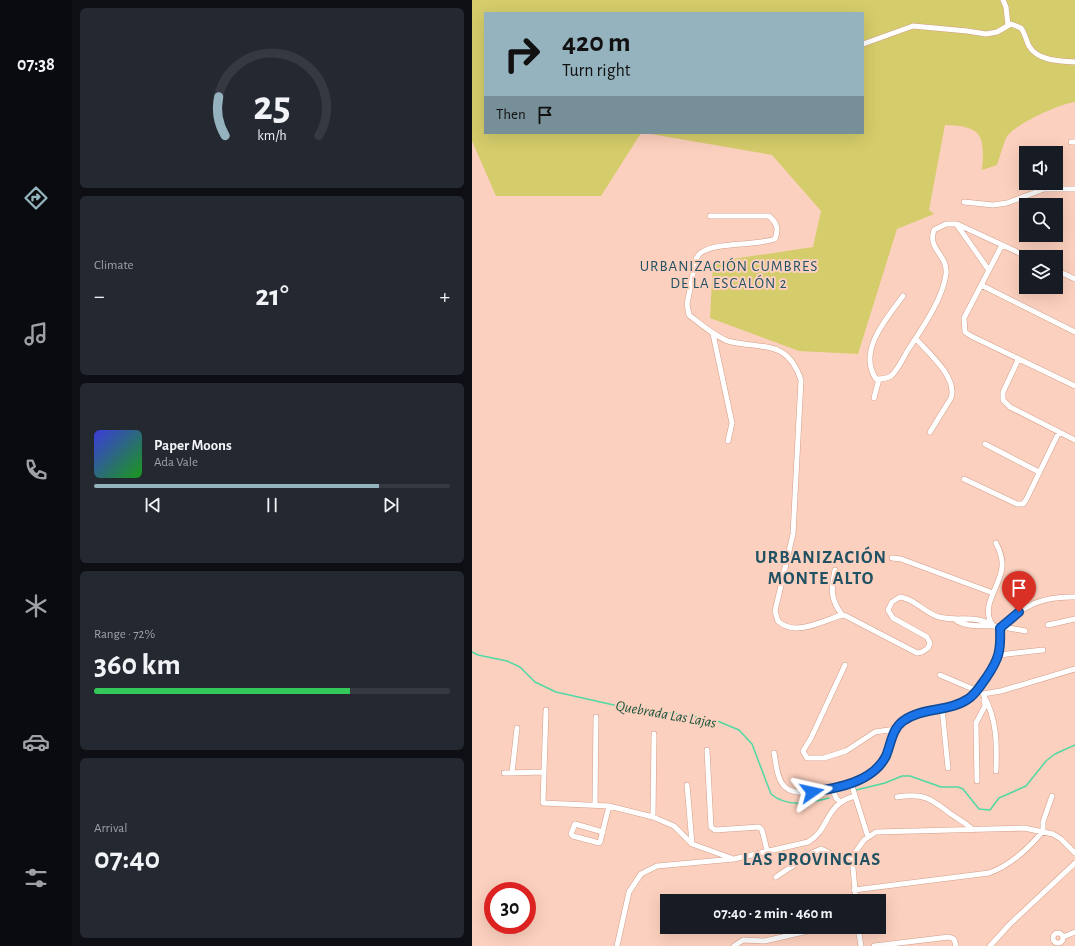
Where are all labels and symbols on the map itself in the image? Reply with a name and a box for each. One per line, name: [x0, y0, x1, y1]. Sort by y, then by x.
district label: URBANIZACIÓN CUMBRES DE LA ESCALÓN 2: [640, 257, 818, 291]
district label: URBANIZACIÓN MONTE ALTO: [755, 546, 887, 588]
pin: [1002, 571, 1036, 612]
water label: Quebrada Las Lajas: [614, 698, 718, 731]
position arrow: [791, 771, 833, 813]
district label: LAS PROVINCIAS: [743, 851, 881, 869]
speed limit sign: 30: [484, 882, 536, 934]

